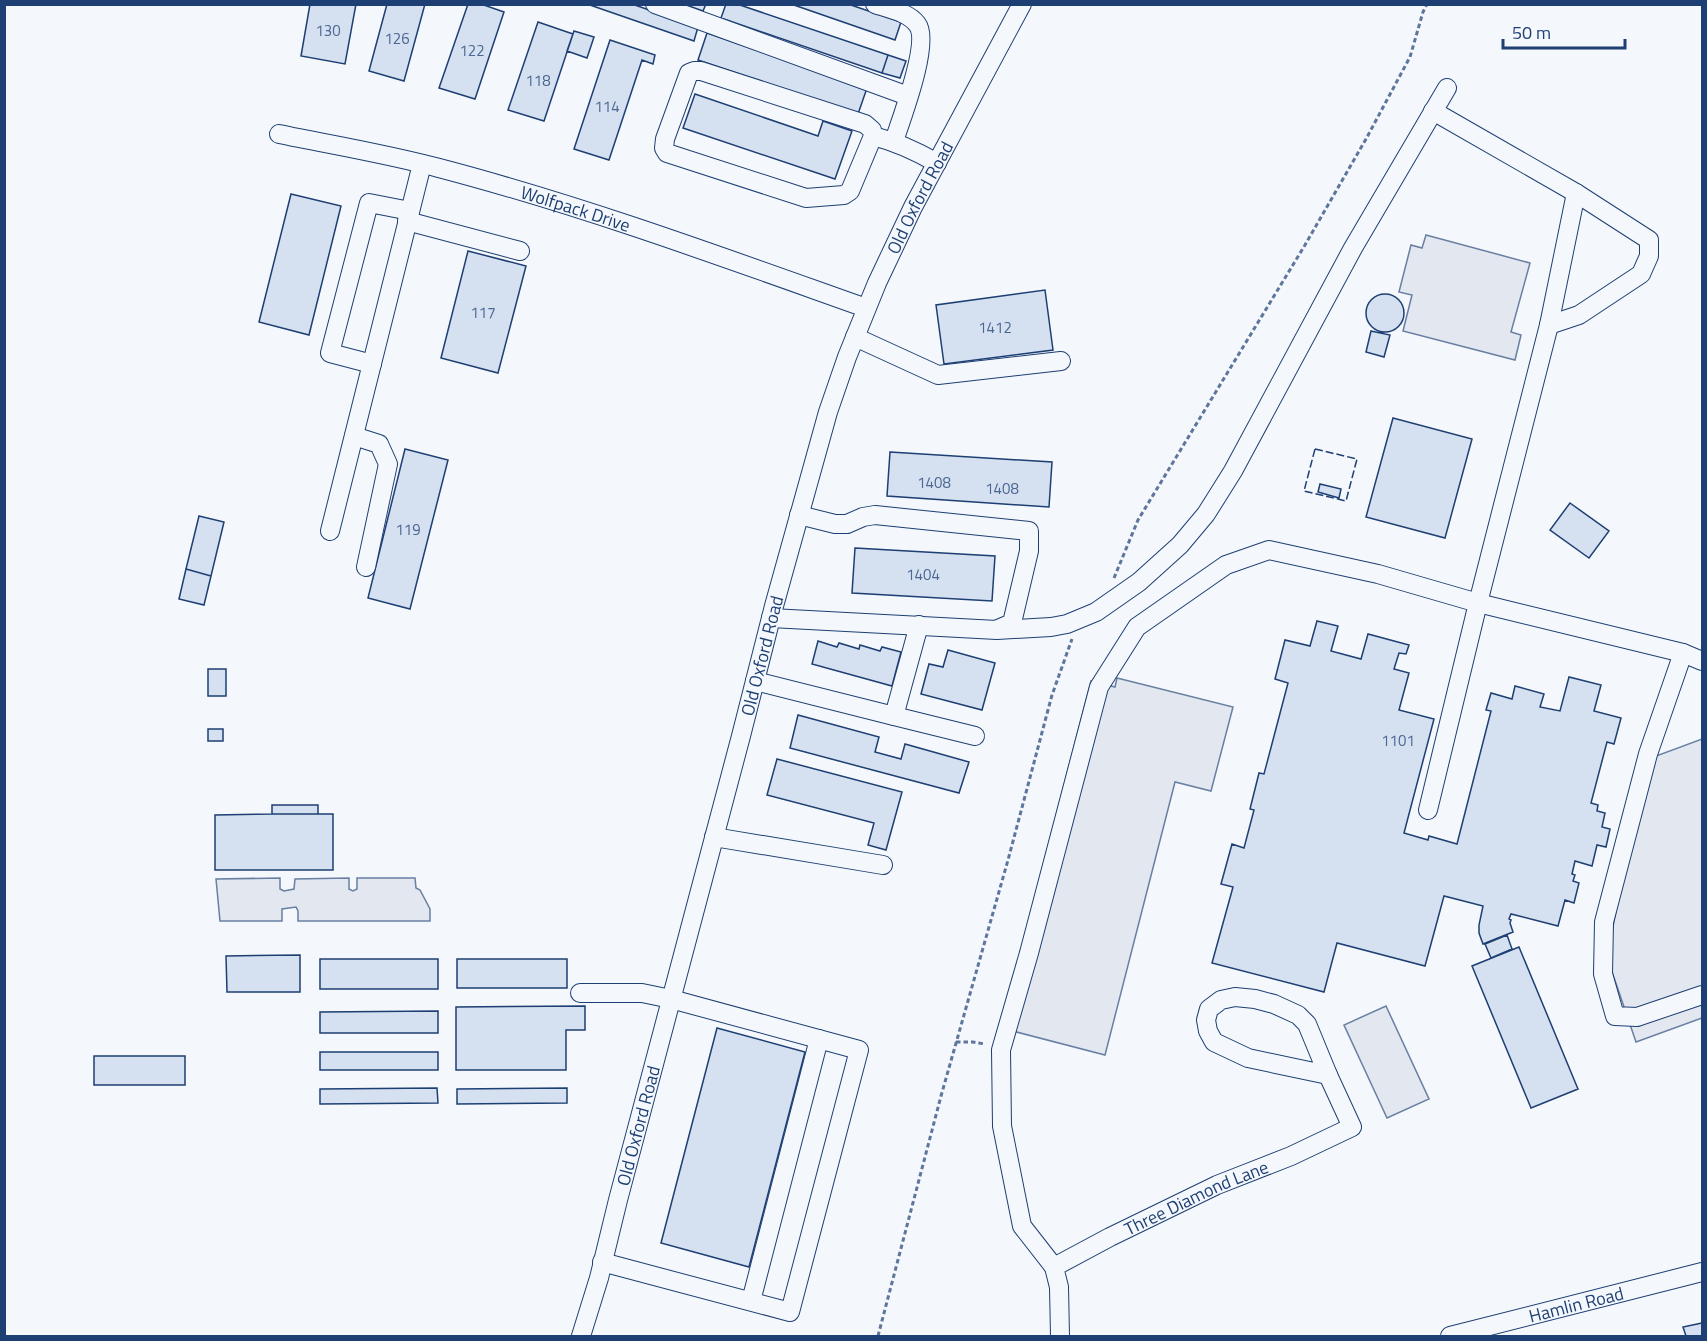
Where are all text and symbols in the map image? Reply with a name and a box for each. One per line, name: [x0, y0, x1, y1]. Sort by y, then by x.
scale bar: [1503, 12, 1624, 50]
house number: 130: [315, 19, 341, 42]
text: 50 m: [1512, 19, 1551, 46]
house number: 126: [384, 27, 410, 50]
house number: 122: [459, 39, 485, 62]
house number: 118: [525, 69, 551, 92]
house number: 114: [594, 95, 620, 118]
street label: Old Oxford Road: [879, 136, 959, 258]
street label: Wolfpack Drive: [518, 178, 634, 238]
house number: 117: [470, 301, 496, 324]
house number: 1412: [978, 316, 1012, 339]
house number: 1408: [917, 471, 951, 494]
house number: 1408: [985, 477, 1019, 500]
house number: 119: [395, 518, 421, 541]
house number: 1404: [906, 563, 940, 586]
street label: Old Oxford Road: [733, 592, 790, 719]
house number: 1101: [1381, 729, 1415, 752]
street label: Old Oxford Road: [609, 1062, 667, 1189]
street label: Three Diamond Lane: [1119, 1153, 1272, 1242]
street label: Hamlin Road: [1526, 1279, 1626, 1329]

